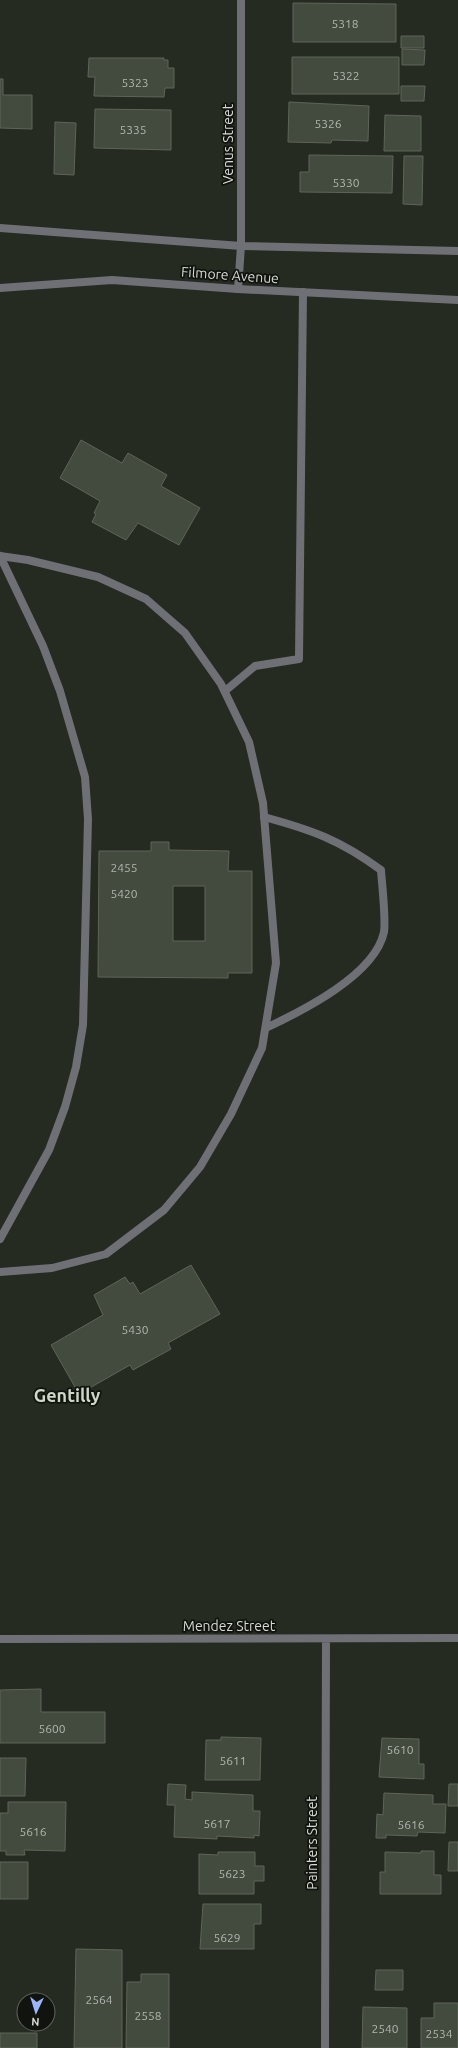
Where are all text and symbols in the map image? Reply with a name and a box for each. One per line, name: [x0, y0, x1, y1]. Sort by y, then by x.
house number: 5318: [331, 17, 359, 30]
house number: 5322: [332, 69, 360, 82]
house number: 5323: [121, 76, 149, 89]
street label: Venus Street: [220, 103, 236, 184]
house number: 5326: [314, 117, 342, 130]
house number: 5335: [119, 123, 147, 136]
house number: 5330: [332, 176, 360, 189]
street label: Filmore Avenue: [181, 264, 279, 286]
house number: 2455: [110, 861, 138, 874]
house number: 5420: [110, 887, 138, 900]
house number: 5430: [121, 1323, 149, 1336]
district label: Gentilly: [34, 1385, 101, 1405]
street label: Mendez Street: [183, 1618, 276, 1634]
house number: 5600: [38, 1722, 66, 1735]
house number: 5610: [386, 1743, 414, 1756]
house number: 5611: [219, 1754, 247, 1767]
street label: Painters Street: [304, 1796, 320, 1890]
house number: 5617: [203, 1817, 231, 1830]
house number: 5616: [397, 1818, 425, 1831]
house number: 5616: [19, 1825, 47, 1838]
house number: 5623: [218, 1867, 246, 1880]
house number: 5629: [213, 1931, 241, 1944]
north arrow: [16, 1992, 56, 2032]
house number: 2564: [85, 1993, 113, 2006]
house number: 2558: [134, 2009, 162, 2022]
text: N: [31, 2016, 40, 2028]
house number: 2540: [371, 2022, 399, 2035]
house number: 2534: [425, 2027, 453, 2040]

